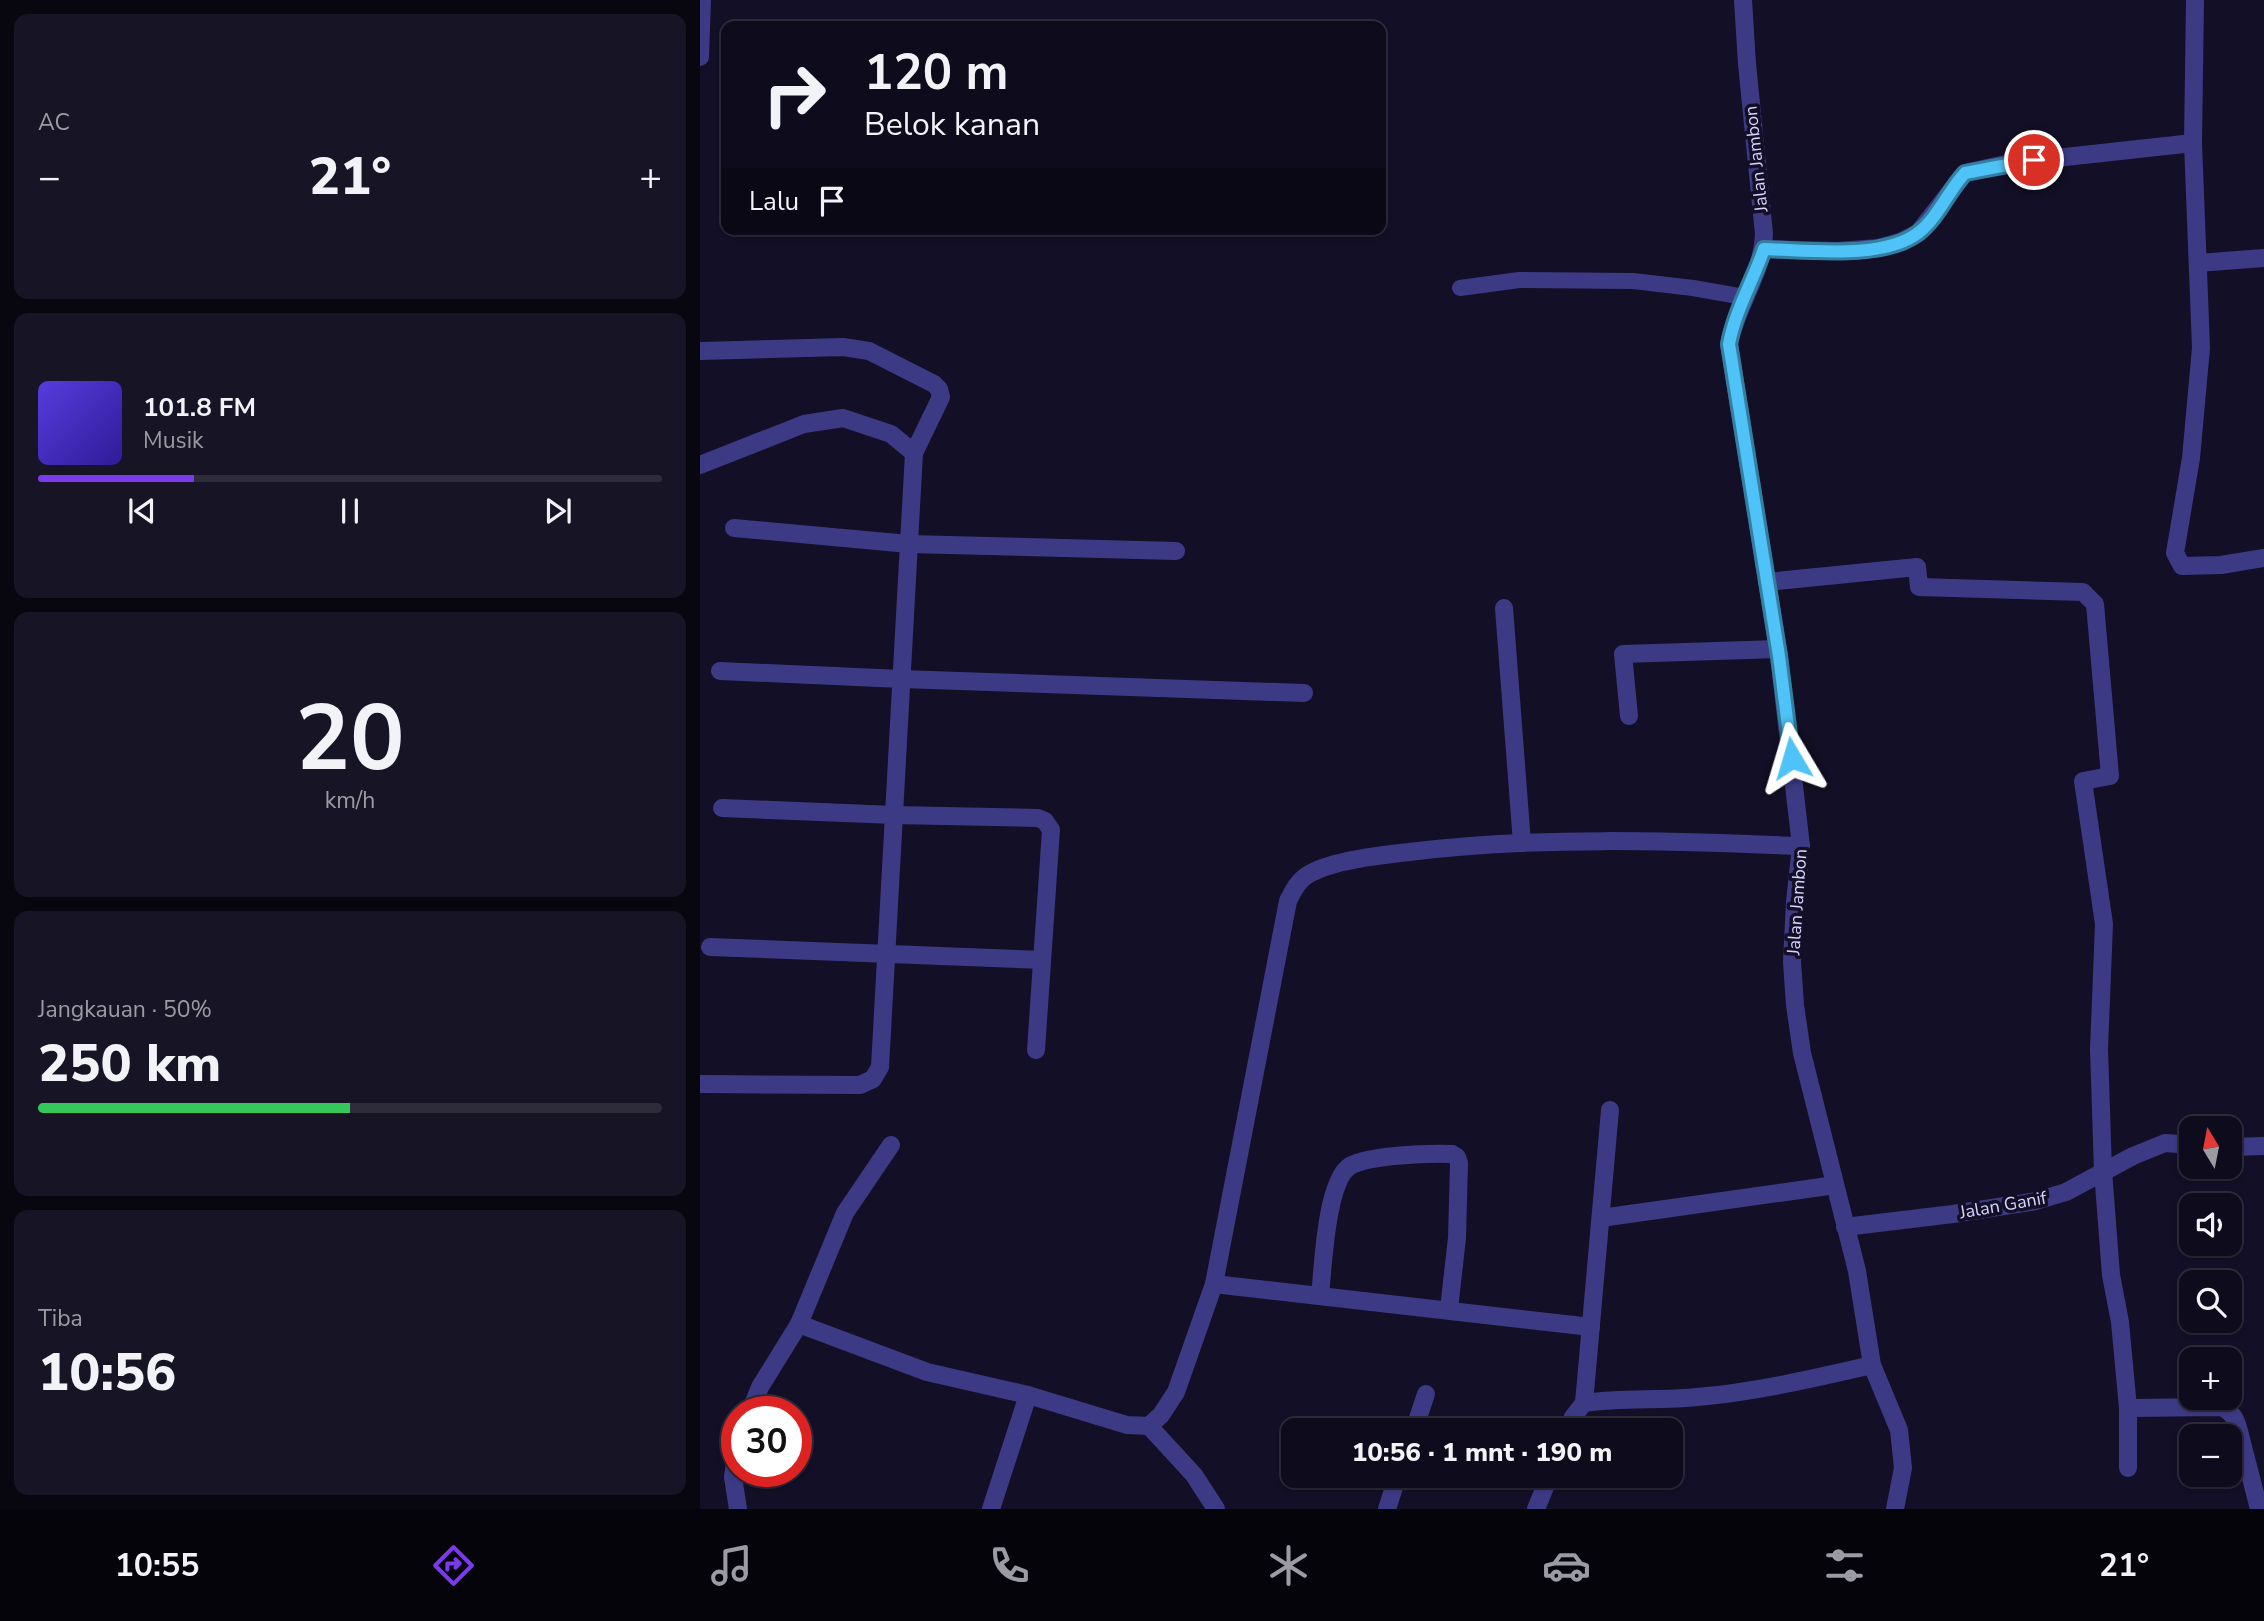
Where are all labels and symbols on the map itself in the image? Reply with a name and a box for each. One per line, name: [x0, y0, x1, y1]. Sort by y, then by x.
street label: Jalan Jambon: [1738, 105, 1774, 214]
pin: [2004, 130, 2064, 190]
position arrow: [1755, 721, 1829, 795]
street label: Jalan Jambon: [1781, 848, 1813, 957]
north arrow: [2179, 1116, 2242, 1180]
street label: Jalan Ganif: [1957, 1185, 2049, 1225]
speed limit sign: 30: [721, 1396, 812, 1487]

